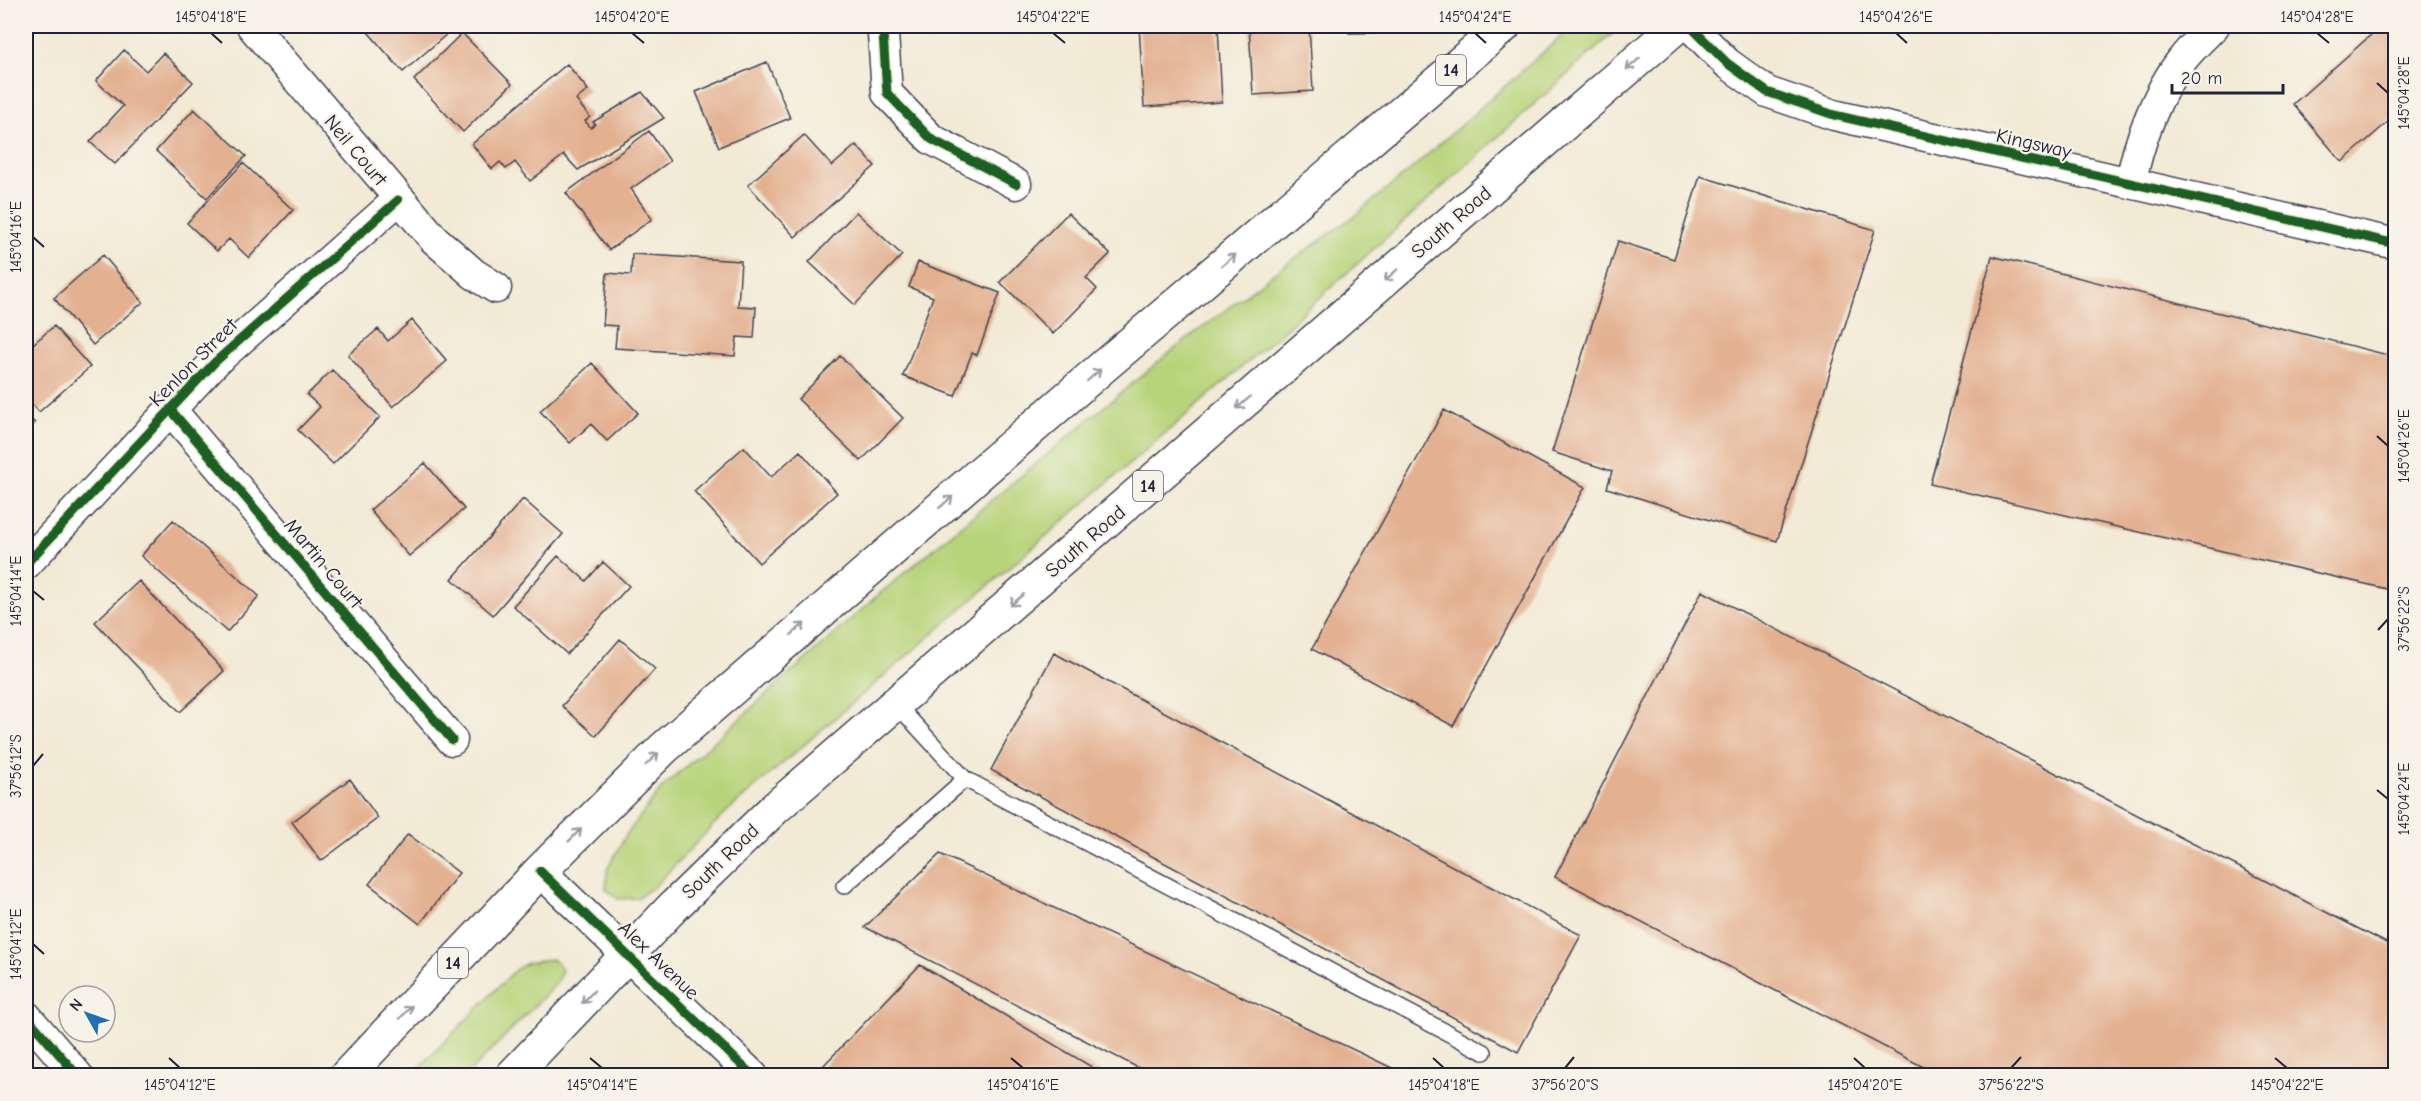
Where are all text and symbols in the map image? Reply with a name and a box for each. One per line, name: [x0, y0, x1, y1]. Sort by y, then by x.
text: 145°04'18"E: [175, 8, 247, 26]
text: 145°04'20"E: [595, 8, 669, 26]
text: 145°04'22"E: [1016, 8, 1090, 26]
text: 145°04'24"E: [1439, 8, 1511, 26]
text: 145°04'26"E: [1859, 8, 1933, 26]
text: 145°04'28"E: [2280, 8, 2354, 26]
road number: 14: [1436, 55, 1466, 85]
text: 145°04'28"E: [2395, 56, 2413, 130]
one-way arrow: [1626, 57, 1641, 71]
scale bar: [2172, 57, 2283, 95]
text: 20 m: [2181, 68, 2222, 89]
street label: Neil Court: [319, 110, 393, 191]
street label: Kingsway: [1994, 124, 2074, 163]
street label: South Road: [1407, 182, 1496, 263]
text: 145°04'16"E: [7, 201, 25, 273]
one-way arrow: [1221, 253, 1236, 267]
one-way arrow: [1383, 268, 1398, 282]
street label: Kenlon Street: [145, 313, 243, 411]
one-way arrow: [1086, 368, 1101, 382]
one-way arrow: [1236, 396, 1251, 410]
text: 145°04'26"E: [2395, 409, 2413, 483]
road number: 14: [1133, 471, 1163, 501]
one-way arrow: [938, 495, 953, 509]
street label: South Road: [1041, 501, 1130, 582]
street label: Martin Court: [280, 514, 369, 614]
text: 145°04'14"E: [7, 556, 25, 626]
text: 37°56'22"S: [2395, 586, 2413, 652]
one-way arrow: [1010, 593, 1025, 607]
one-way arrow: [790, 622, 805, 636]
text: 37°56'12"S: [7, 734, 25, 798]
one-way arrow: [645, 751, 660, 766]
text: 145°04'24"E: [2395, 763, 2413, 835]
street label: South Road: [677, 819, 764, 904]
one-way arrow: [568, 828, 583, 843]
text: 145°04'12"E: [7, 908, 25, 980]
street label: Alex Avenue: [614, 916, 704, 1004]
road number: 14: [438, 948, 468, 978]
north arrow: [57, 984, 117, 1044]
one-way arrow: [580, 990, 595, 1005]
text: N: [66, 995, 87, 1015]
one-way arrow: [399, 1005, 413, 1020]
text: 145°04'12"E: [144, 1076, 216, 1094]
text: 145°04'14"E: [567, 1076, 637, 1094]
text: 145°04'16"E: [987, 1076, 1059, 1094]
text: 145°04'18"E: [1408, 1076, 1480, 1094]
text: 37°56'20"S: [1532, 1076, 1598, 1094]
text: 145°04'20"E: [1828, 1076, 1902, 1094]
text: 37°56'22"S: [1978, 1076, 2044, 1094]
text: 145°04'22"E: [2250, 1076, 2324, 1094]

